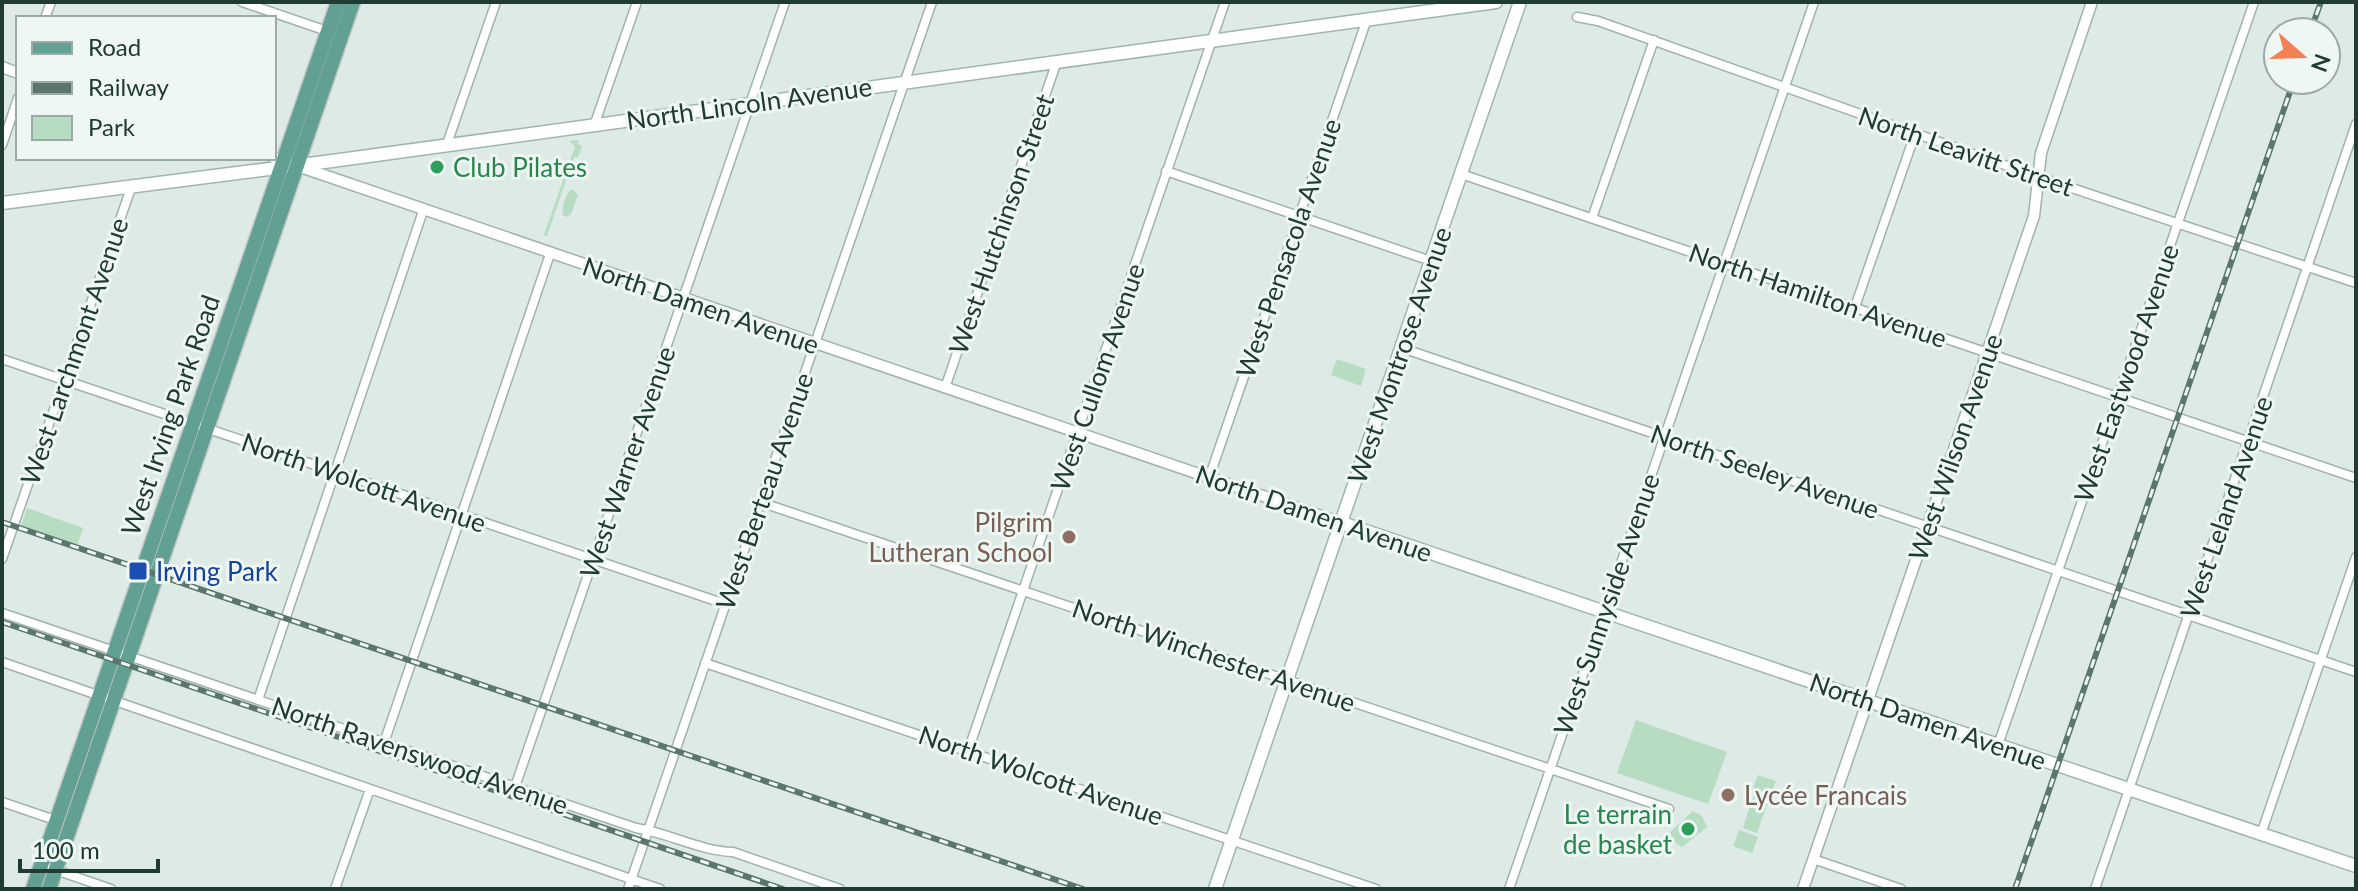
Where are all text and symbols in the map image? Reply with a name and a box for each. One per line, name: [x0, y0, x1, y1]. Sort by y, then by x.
legend: [16, 16, 276, 160]
north arrow: [2262, 16, 2342, 96]
text: Road: [88, 32, 141, 61]
text: N: [2306, 50, 2337, 76]
street label: North Lincoln Avenue: [624, 70, 874, 136]
text: Railway: [88, 72, 170, 101]
street label: West Hutchinson Street: [941, 89, 1061, 358]
street label: North Leavitt Street: [1854, 99, 2078, 203]
text: Park: [88, 112, 136, 141]
street label: West Pensacola Avenue: [1229, 114, 1347, 382]
place label: Club Pilates: [453, 151, 587, 183]
marker: Club Pilates: [428, 158, 446, 176]
street label: West Larchmont Avenue: [13, 213, 135, 489]
street label: West Montrose Avenue: [1340, 223, 1458, 487]
street label: North Hamilton Avenue: [1685, 236, 1951, 354]
street label: West Eastwood Avenue: [2067, 240, 2185, 506]
street label: North Damen Avenue: [579, 250, 823, 360]
street label: West Cullom Avenue: [1043, 259, 1151, 495]
street label: West Irving Park Road: [114, 290, 226, 540]
street label: West Wilson Avenue: [1901, 329, 2009, 565]
street label: West Warner Avenue: [572, 342, 682, 582]
street label: West Berteau Avenue: [708, 368, 820, 614]
street label: West Leland Avenue: [2173, 392, 2279, 622]
street label: North Seeley Avenue: [1646, 417, 1884, 525]
street label: North Wolcott Avenue: [238, 425, 490, 539]
street label: North Damen Avenue: [1192, 458, 1436, 568]
street label: West Sunnyside Avenue: [1546, 469, 1666, 739]
place label: Pilgrim Lutheran School: [868, 506, 1053, 568]
marker: Pilgrim Lutheran School: [1060, 528, 1078, 546]
place label: Irving Park: [156, 555, 278, 587]
marker: Irving Park: [127, 560, 149, 582]
street label: North Winchester Avenue: [1068, 592, 1360, 718]
street label: North Damen Avenue: [1806, 666, 2050, 776]
street label: North Ravenswood Avenue: [267, 689, 573, 821]
street label: North Wolcott Avenue: [915, 718, 1167, 832]
place label: Lycée Francais: [1744, 779, 1907, 811]
marker: Lycée Francais: [1719, 786, 1737, 804]
place label: Le terrain de basket: [1563, 798, 1673, 860]
marker: Le terrain de basket: [1679, 820, 1697, 838]
scale bar: [20, 823, 158, 873]
text: 100 m: [32, 835, 100, 864]

